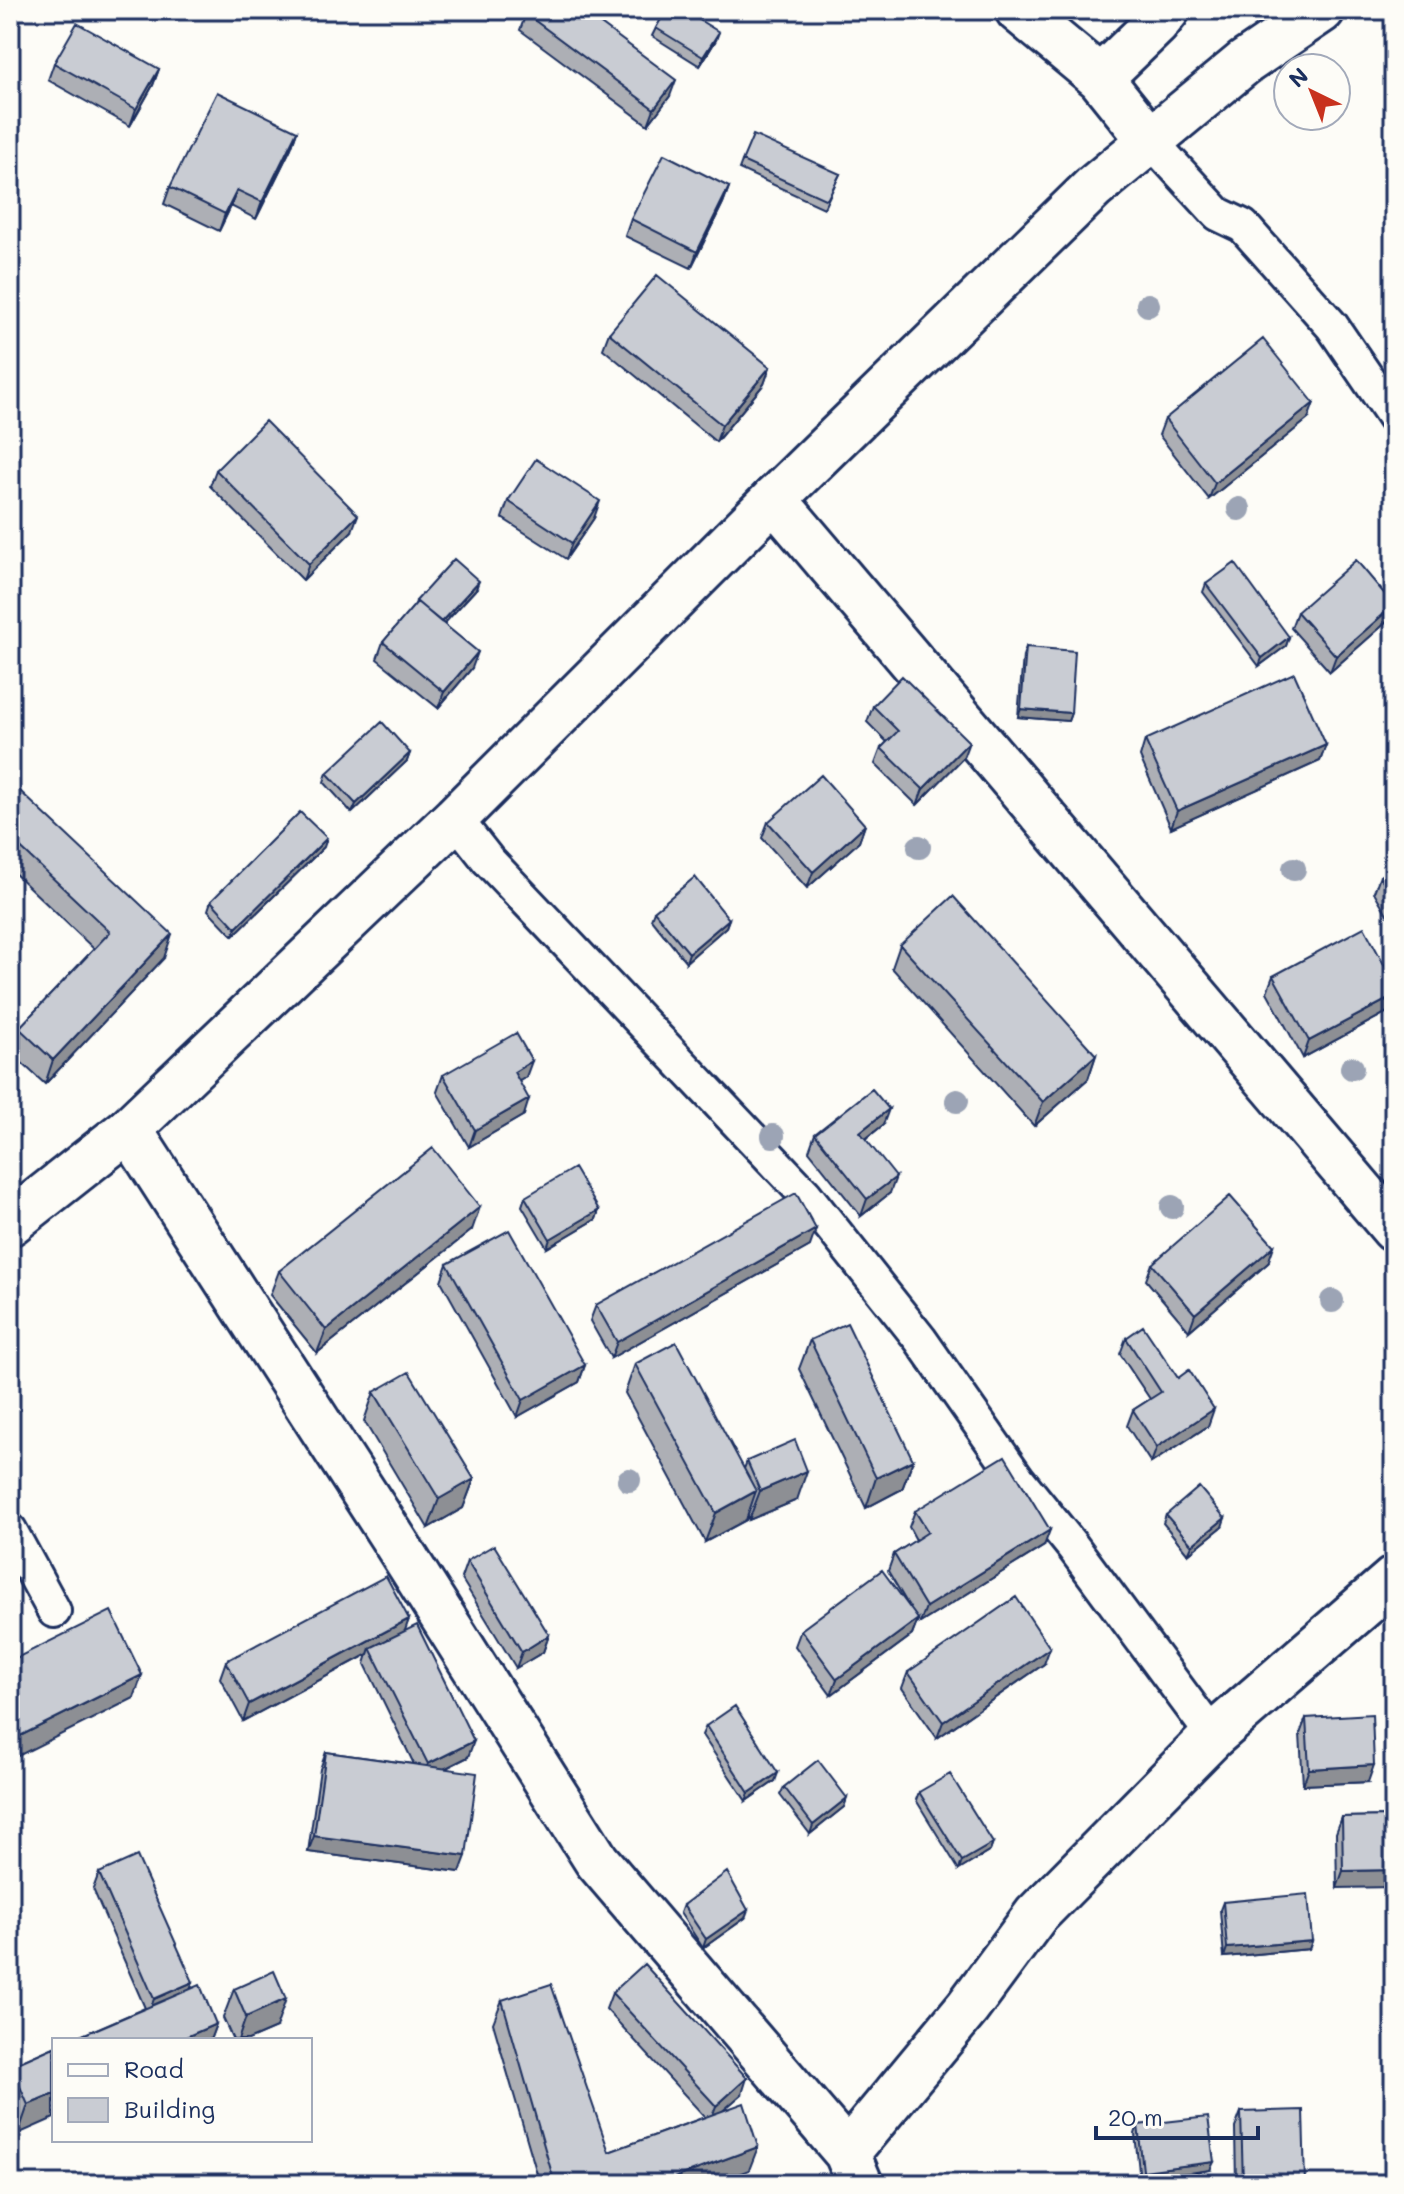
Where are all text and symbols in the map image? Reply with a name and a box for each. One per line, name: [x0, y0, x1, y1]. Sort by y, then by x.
north arrow: [1272, 52, 1352, 132]
text: N: [1282, 61, 1314, 93]
legend: [52, 2038, 312, 2142]
text: Road: [124, 2053, 184, 2084]
scale bar: [1096, 2090, 1258, 2140]
text: Building: [124, 2093, 215, 2124]
text: 20 m: [1108, 2101, 1163, 2132]

